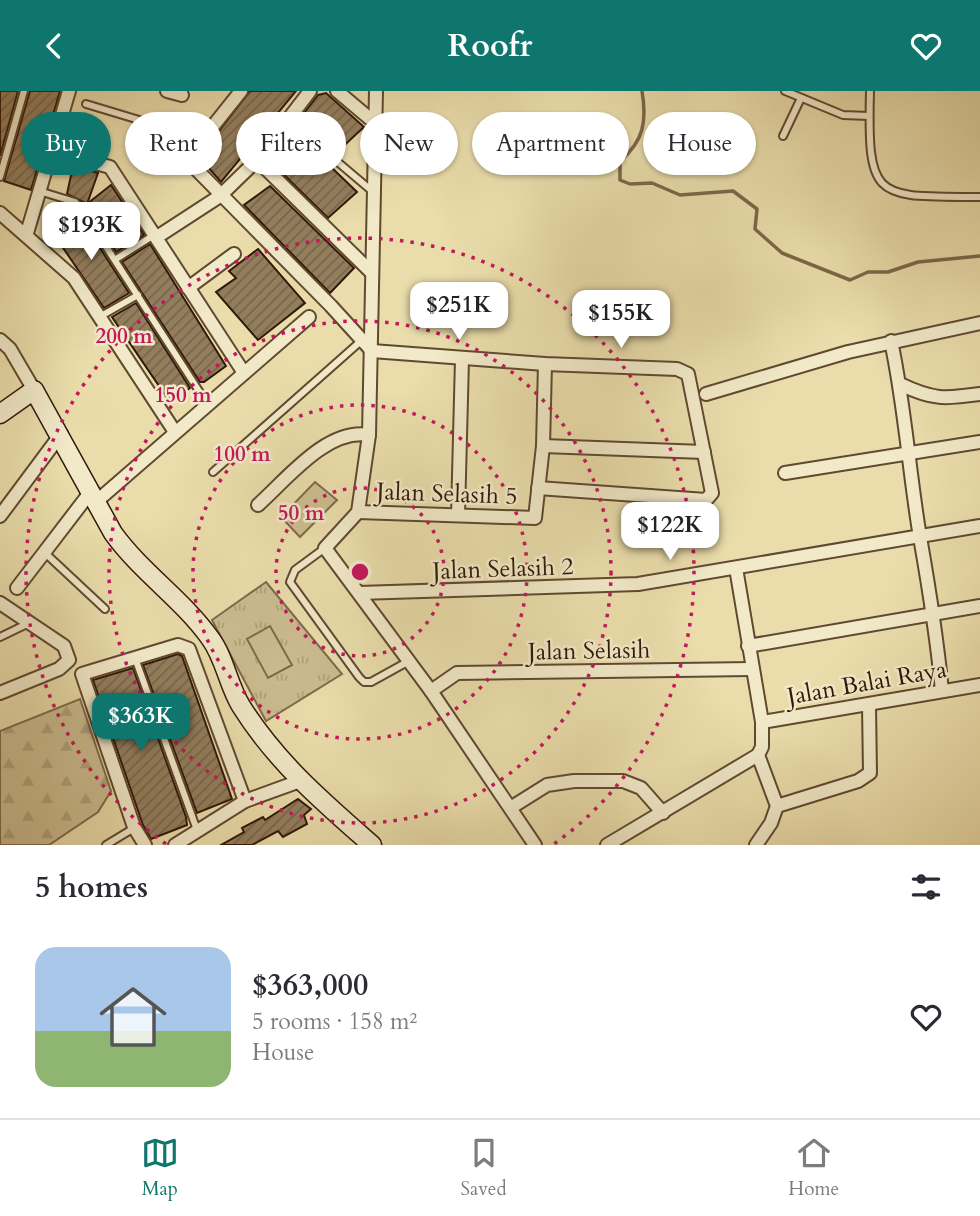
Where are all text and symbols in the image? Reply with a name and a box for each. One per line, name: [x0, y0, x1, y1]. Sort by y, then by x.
text: Roofr: [448, 24, 532, 68]
icon: back: [35, 27, 73, 65]
icon: heart: [907, 27, 945, 65]
chip: Buy: [21, 112, 111, 175]
chip: Rent: [125, 112, 222, 175]
chip: Filters: [236, 112, 346, 175]
chip: New: [360, 112, 458, 175]
chip: Apartment: [472, 112, 629, 175]
chip: House: [643, 112, 756, 175]
pin: $193K: [42, 202, 140, 262]
text: $193K: [58, 209, 124, 240]
pin: $251K: [410, 282, 508, 342]
text: $251K: [426, 289, 492, 320]
pin: $155K: [572, 291, 670, 350]
text: $155K: [588, 297, 654, 328]
text: 200 m: [95, 322, 153, 351]
text: 150 m: [154, 381, 212, 410]
text: 100 m: [213, 440, 271, 469]
street label: Jalan Selasih 5: [373, 475, 518, 513]
text: 50 m: [278, 499, 325, 528]
pin: $122K: [621, 503, 719, 562]
text: $122K: [637, 509, 703, 540]
street label: Jalan Selasih 2: [429, 550, 574, 588]
centre of rings: [348, 560, 372, 584]
street label: Jalan Selasih: [525, 633, 650, 669]
street label: Jalan Balai Raya: [782, 653, 950, 714]
pin: $363K: [92, 693, 190, 753]
text: $363K: [108, 700, 174, 731]
text: 5 homes: [35, 867, 148, 908]
icon: filters: [907, 868, 945, 906]
text: $363,000: [252, 965, 368, 1006]
icon: home: [91, 975, 175, 1059]
icon: heart: [907, 998, 945, 1036]
text: 5 rooms · 158 m²: [252, 1006, 417, 1037]
text: House: [252, 1037, 314, 1068]
tab: Map: [141, 1134, 179, 1202]
tab: Saved: [461, 1134, 507, 1202]
tab: Home: [788, 1134, 839, 1202]

